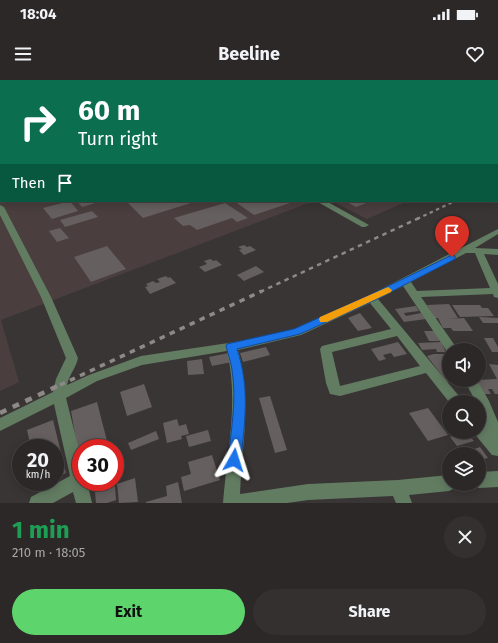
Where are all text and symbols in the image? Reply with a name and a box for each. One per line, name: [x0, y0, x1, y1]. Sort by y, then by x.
text: 18:04: [20, 5, 57, 23]
icon: menu: [12, 43, 34, 65]
text: Beeline: [218, 43, 280, 65]
icon: heart: [464, 43, 486, 65]
text: 60 m: [78, 94, 140, 127]
icon: right: [12, 96, 64, 148]
text: Turn right: [78, 128, 158, 150]
icon: arrive: [54, 172, 76, 194]
text: Then: [12, 174, 46, 192]
pin: [435, 216, 469, 257]
icon: arrive: [441, 222, 463, 244]
map controls: [442, 343, 486, 491]
button: sound: [442, 343, 486, 387]
button: search: [442, 395, 486, 439]
speed limit sign: 30: [72, 439, 124, 491]
position arrow: [213, 439, 255, 481]
button: layers: [442, 447, 486, 491]
text: 20: [27, 448, 49, 472]
text: km/h: [26, 469, 50, 481]
text: 1 min: [12, 516, 70, 544]
button: close: [444, 516, 486, 558]
text: 210 m · 18:05: [12, 545, 85, 560]
button: Exit: [12, 589, 245, 635]
button: Share: [253, 589, 486, 635]

